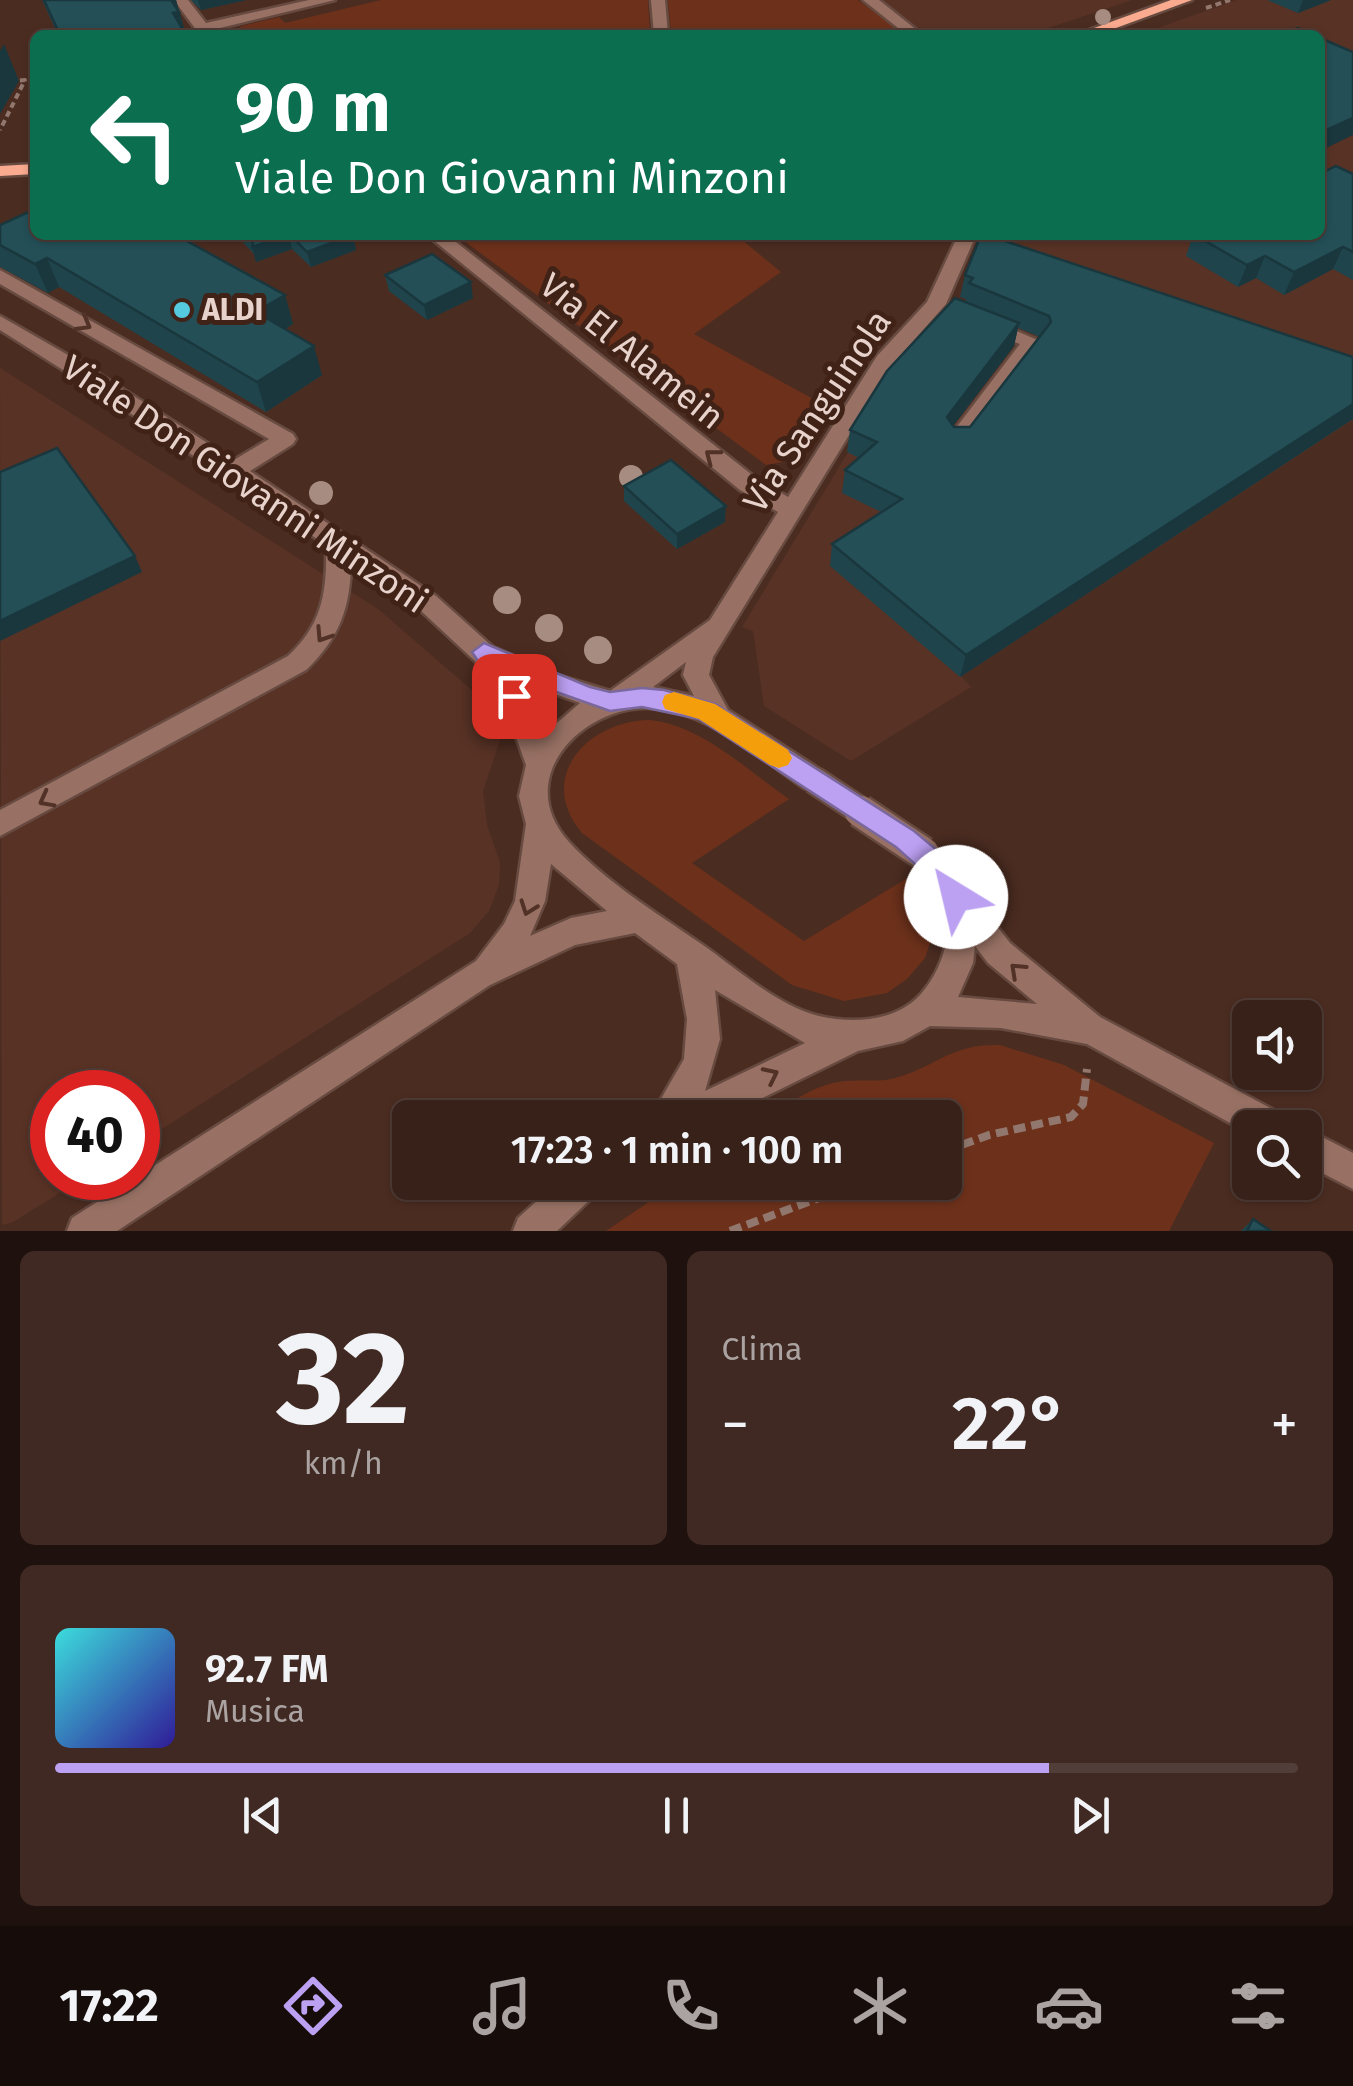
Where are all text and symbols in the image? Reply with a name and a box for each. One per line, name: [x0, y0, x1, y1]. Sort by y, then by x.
text: 90 m: [235, 66, 391, 150]
icon: left: [70, 70, 200, 200]
text: Viale Don Giovanni Minzoni: [235, 151, 789, 205]
street label: Via El Alamein: [532, 264, 732, 438]
place label: ALDI: [201, 292, 263, 328]
marker: ALDI: [171, 299, 193, 321]
street label: Via Sanguinola: [734, 302, 900, 520]
one-way arrow: [74, 312, 92, 332]
street label: Viale Don Giovanni Minzoni: [55, 346, 435, 622]
one-way arrow: [705, 450, 723, 468]
one-way arrow: [317, 623, 335, 642]
pin: [472, 654, 557, 739]
icon: arrive: [487, 669, 542, 724]
one-way arrow: [39, 788, 57, 807]
position arrow: [904, 845, 1008, 949]
one-way arrow: [519, 898, 540, 915]
one-way arrow: [1010, 964, 1029, 982]
map controls: [1232, 1000, 1322, 1200]
button: sound: [1232, 1000, 1322, 1090]
one-way arrow: [761, 1067, 779, 1087]
speed limit sign: 40: [30, 1070, 160, 1200]
button: search: [1232, 1110, 1322, 1200]
text: 17:23 · 1 min · 100 m: [511, 1127, 843, 1173]
text: 32: [276, 1301, 410, 1457]
text: Clima: [722, 1330, 802, 1368]
text: 22°: [952, 1379, 1068, 1469]
text: −: [722, 1392, 749, 1458]
text: +: [1271, 1392, 1298, 1458]
text: km/h: [304, 1444, 383, 1482]
text: 92.7 FM: [205, 1646, 328, 1692]
text: Musica: [205, 1692, 305, 1730]
icon: previous: [235, 1788, 290, 1843]
icon: pause: [649, 1788, 704, 1843]
icon: next: [1063, 1788, 1118, 1843]
icon: directions: [278, 1971, 348, 2041]
icon: music: [467, 1971, 537, 2041]
icon: phone: [656, 1971, 726, 2041]
icon: climate: [845, 1971, 915, 2041]
icon: car: [1034, 1971, 1104, 2041]
icon: filters: [1223, 1971, 1293, 2041]
text: 17:22: [60, 1979, 159, 2033]

